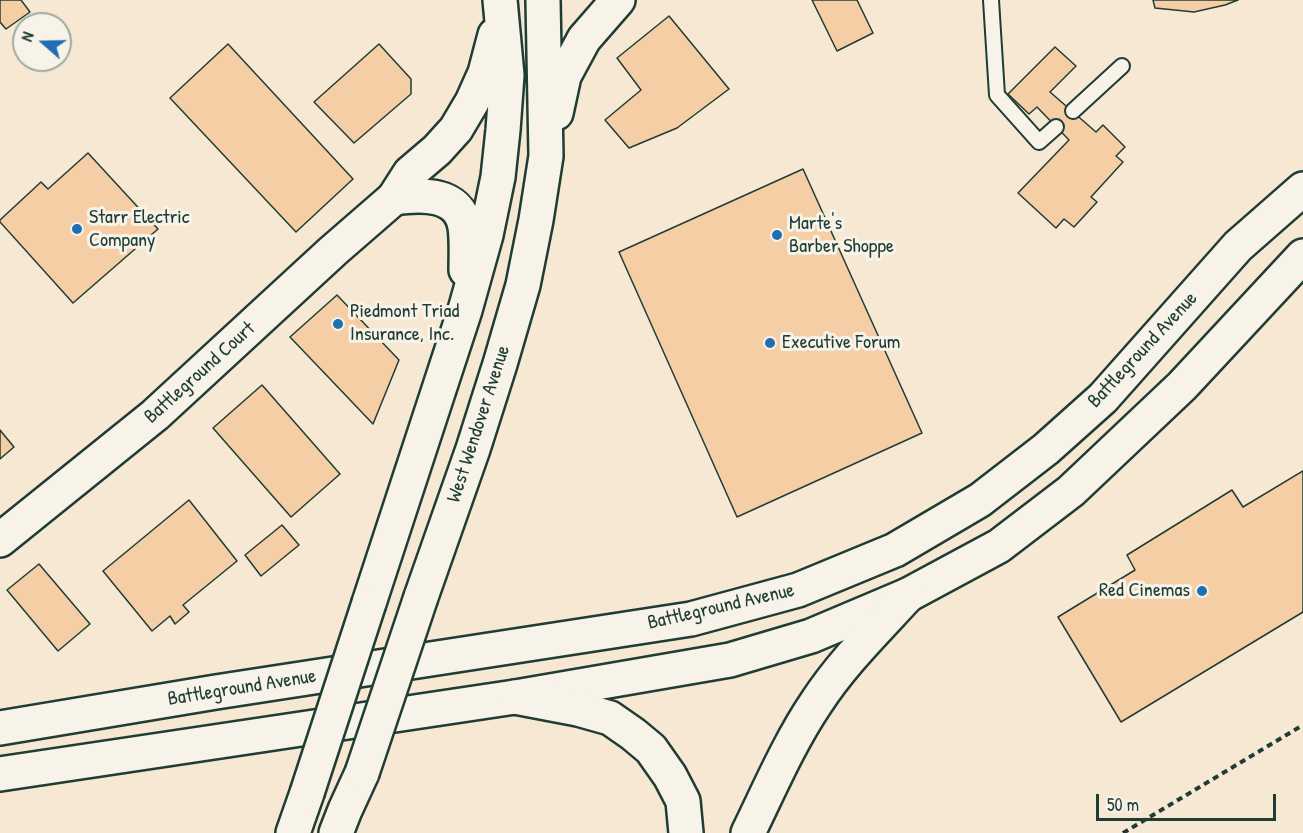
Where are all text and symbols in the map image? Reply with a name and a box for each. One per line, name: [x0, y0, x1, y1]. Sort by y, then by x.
north arrow: [12, 12, 72, 72]
text: N: [15, 29, 39, 44]
place label: Starr Electric Company: [89, 206, 190, 253]
place label: Marte's Barber Shoppe: [789, 212, 894, 259]
marker: Starr Electric Company: [70, 222, 84, 236]
marker: Marte's Barber Shoppe: [770, 228, 784, 242]
street label: Battleground Avenue: [1083, 287, 1203, 413]
place label: Piedmont Triad Insurance, Inc.: [350, 300, 459, 347]
street label: Battleground Court: [140, 317, 260, 429]
marker: Piedmont Triad Insurance, Inc.: [331, 317, 345, 331]
place label: Executive Forum: [782, 331, 900, 355]
marker: Executive Forum: [763, 336, 777, 350]
street label: West Wendover Avenue: [442, 342, 516, 506]
street label: Battleground Avenue: [645, 578, 797, 636]
place label: Red Cinemas: [1099, 579, 1190, 603]
marker: Red Cinemas: [1195, 584, 1209, 598]
street label: Battleground Avenue: [166, 664, 318, 712]
scale bar: [1099, 782, 1279, 820]
text: 50 m: [1107, 792, 1139, 817]

